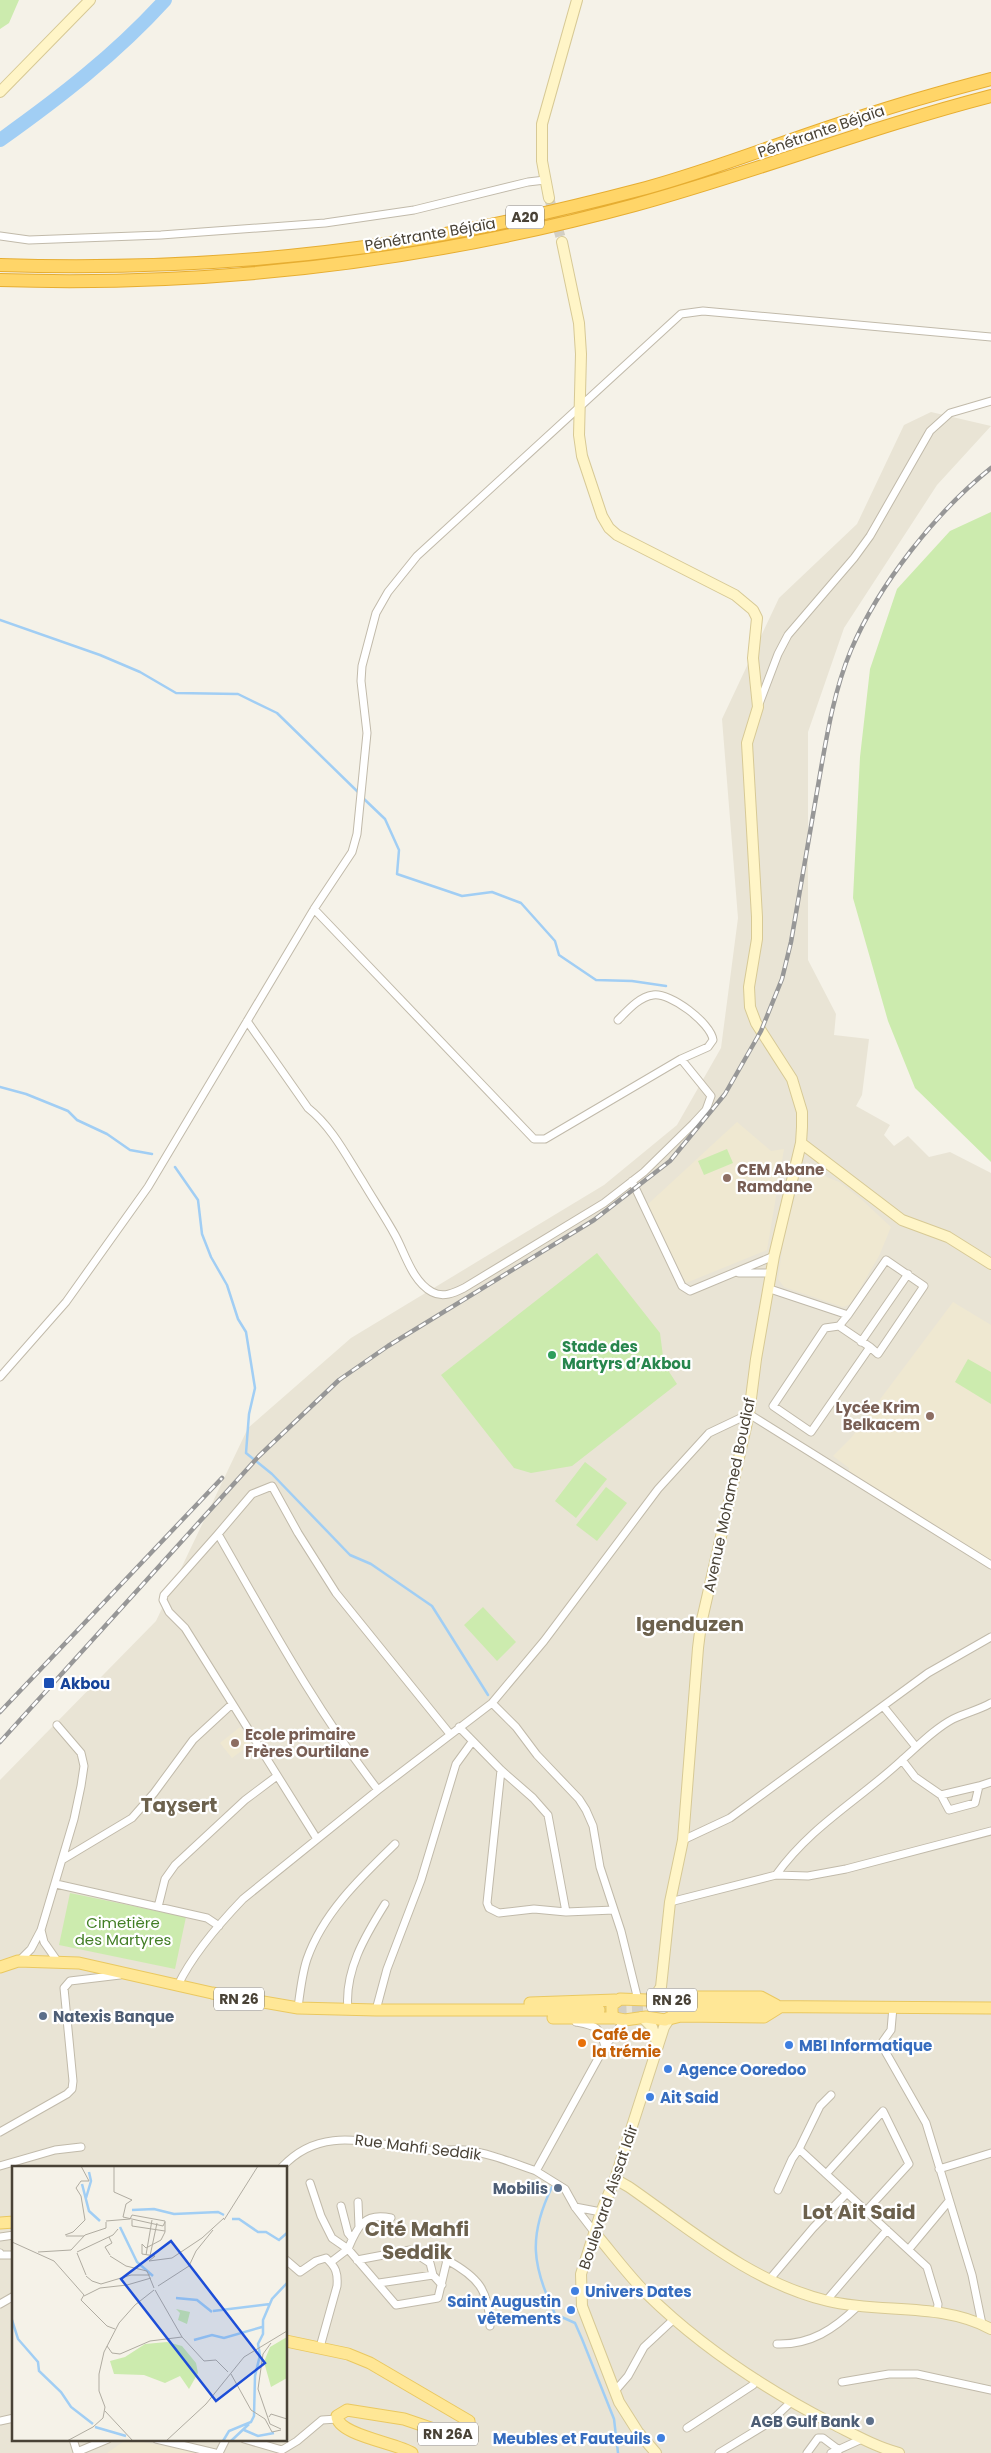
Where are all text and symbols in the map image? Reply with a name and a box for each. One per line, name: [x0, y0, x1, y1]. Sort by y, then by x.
street label: Pénétrante Béjaïa: [755, 99, 887, 163]
road number: A20: [506, 206, 544, 228]
street label: Pénétrante Béjaïa: [363, 212, 497, 256]
place label: CEM Abane Ramdane: [737, 1159, 824, 1197]
marker: CEM Abane Ramdane: [721, 1172, 733, 1184]
place label: Stade des Martyrs d’Akbou: [562, 1336, 691, 1374]
marker: Stade des Martyrs d’Akbou: [546, 1349, 558, 1361]
street label: Avenue Mohamed Boudiaf: [698, 1396, 760, 1594]
place label: Lycée Krim Belkacem: [835, 1397, 920, 1435]
marker: Lycée Krim Belkacem: [924, 1410, 936, 1422]
district label: Igenduzen: [636, 1610, 744, 1638]
place label: Akbou: [60, 1673, 110, 1694]
marker: Akbou: [42, 1676, 56, 1690]
place label: Ecole primaire Frères Ourtilane: [245, 1724, 369, 1762]
marker: Ecole primaire Frères Ourtilane: [229, 1737, 241, 1749]
district label: Taɣsert: [141, 1791, 217, 1819]
park label: Cimetière des Martyres: [75, 1912, 171, 1950]
road number: RN 26: [214, 1988, 264, 2010]
road number: RN 26: [647, 1988, 697, 2012]
place label: Natexis Banque: [53, 2006, 174, 2027]
marker: Natexis Banque: [37, 2010, 49, 2022]
place label: Café de la trémie: [592, 2024, 661, 2062]
place label: MBI Informatique: [799, 2035, 932, 2056]
marker: Café de la trémie: [576, 2037, 588, 2049]
marker: MBI Informatique: [783, 2039, 795, 2051]
place label: Agence Ooredoo: [678, 2059, 807, 2080]
marker: Agence Ooredoo: [662, 2063, 674, 2075]
place label: Ait Said: [660, 2087, 719, 2108]
marker: Ait Said: [644, 2091, 656, 2103]
street label: Boulevard Aissat Idir: [573, 2121, 643, 2272]
street label: Rue Mahfi Seddik: [354, 2129, 483, 2165]
inset map: [12, 2166, 288, 2440]
place label: Mobilis: [493, 2178, 548, 2199]
marker: Mobilis: [552, 2182, 564, 2194]
district label: Lot Ait Said: [803, 2198, 916, 2226]
district label: Cité Mahfi Seddik: [365, 2215, 469, 2266]
place label: Univers Dates: [585, 2281, 692, 2302]
marker: Univers Dates: [569, 2285, 581, 2297]
place label: Saint Augustin vêtements: [447, 2291, 561, 2329]
marker: Saint Augustin vêtements: [565, 2304, 577, 2316]
place label: AGB Gulf Bank: [750, 2411, 861, 2432]
marker: AGB Gulf Bank: [864, 2415, 876, 2427]
road number: RN 26A: [418, 2422, 478, 2446]
place label: Meubles et Fauteuils: [493, 2428, 651, 2449]
marker: Meubles et Fauteuils: [655, 2432, 667, 2444]

